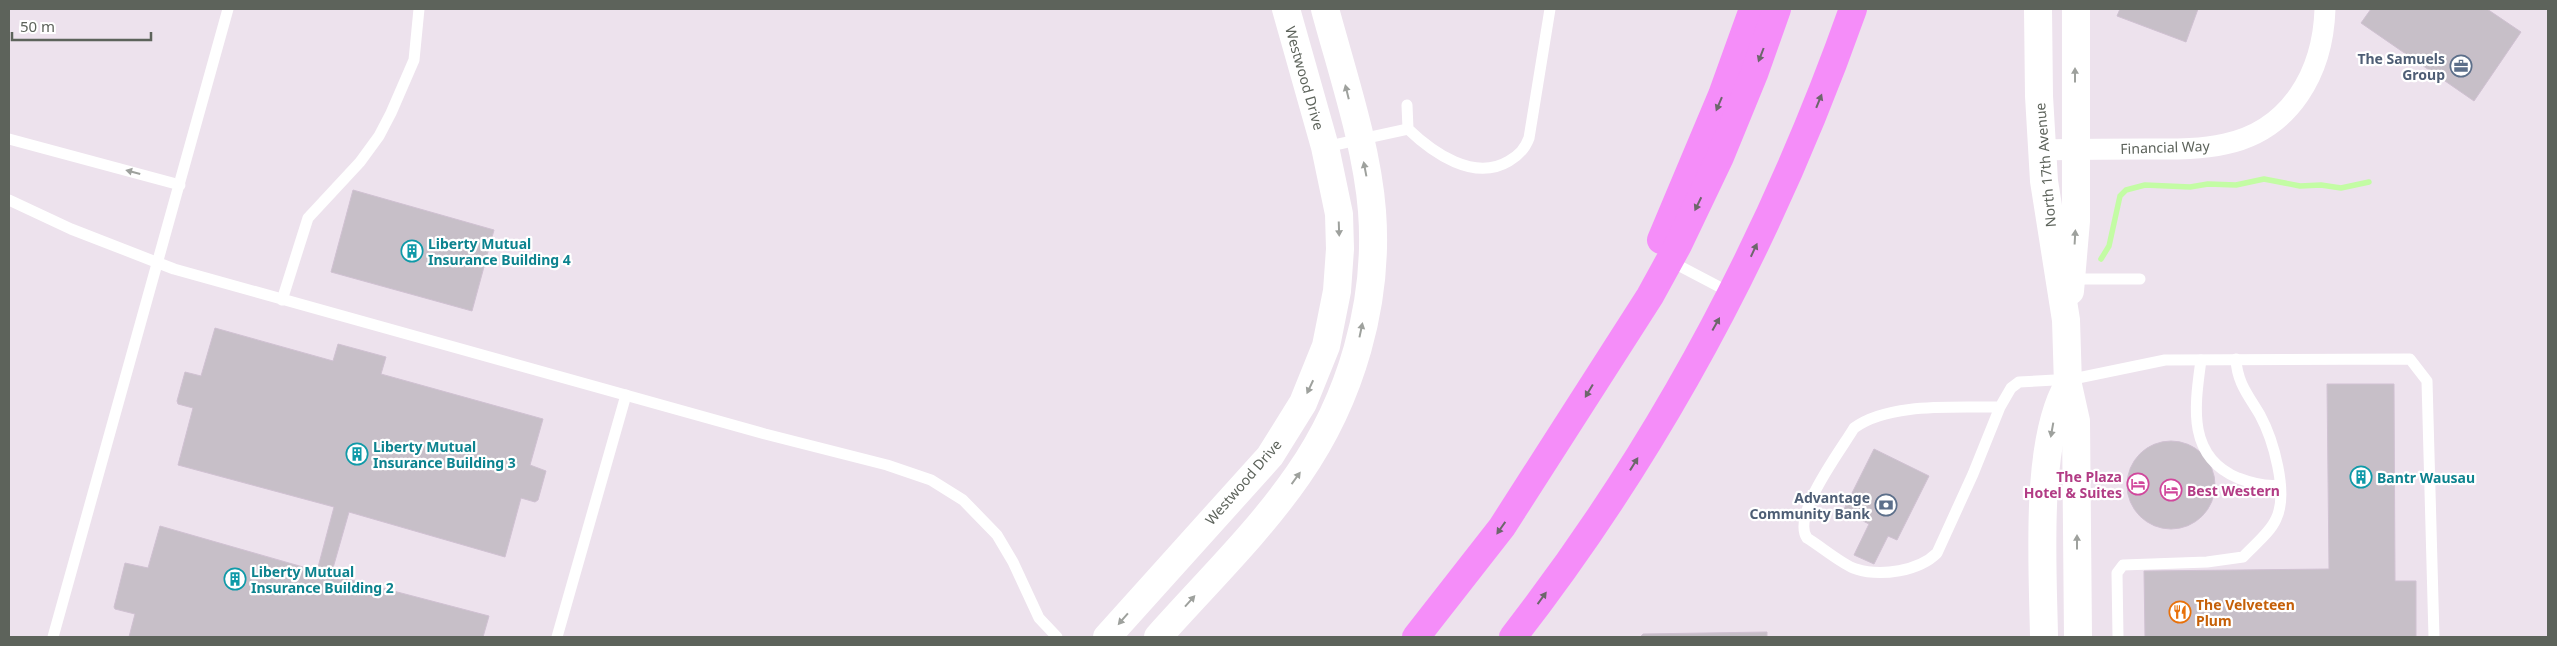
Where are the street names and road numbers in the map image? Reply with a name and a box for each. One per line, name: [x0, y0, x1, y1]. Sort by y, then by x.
street label: Westwood Drive: [1281, 24, 1329, 132]
street label: North 17th Avenue: [2030, 102, 2060, 228]
street label: Financial Way: [2120, 136, 2211, 158]
street label: Westwood Drive: [1201, 435, 1285, 529]

